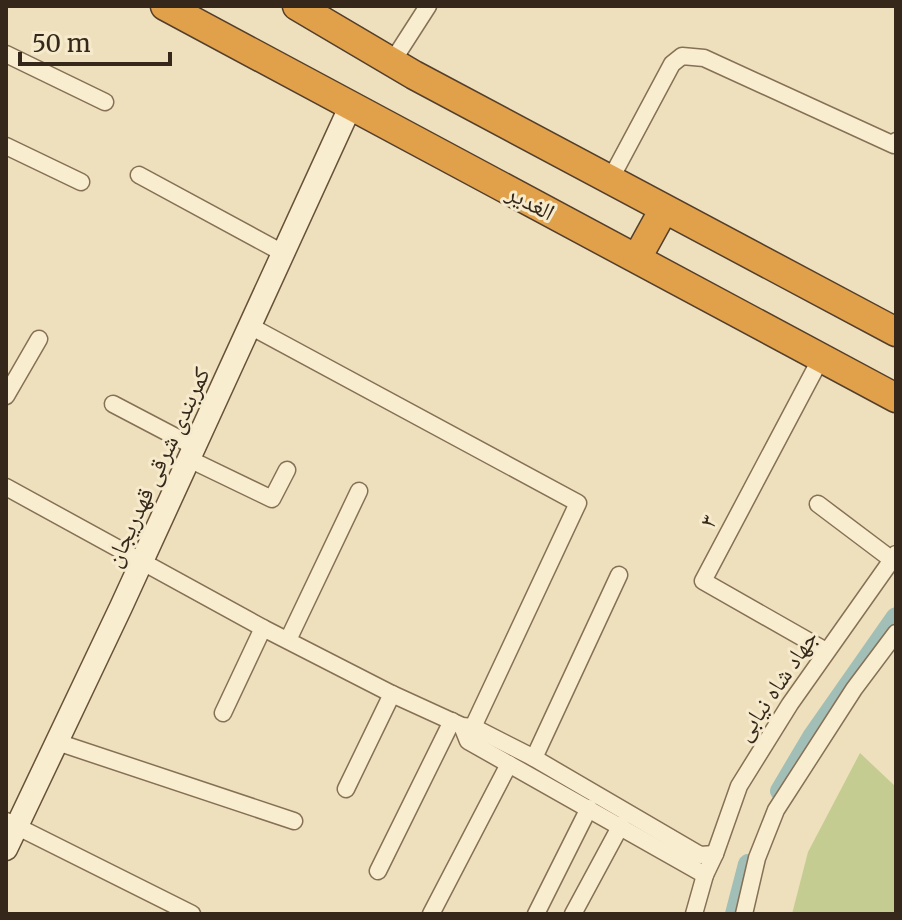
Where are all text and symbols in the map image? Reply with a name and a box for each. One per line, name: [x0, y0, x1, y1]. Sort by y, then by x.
scale bar: [20, 16, 170, 66]
text: 50 m: [32, 28, 91, 59]
street label: الغدیر: [501, 176, 560, 227]
street label: کمربندی شرقی قهدریجان: [97, 362, 217, 572]
street label: ۳: [692, 509, 724, 533]
street label: جهاد شاه نیابی: [727, 623, 825, 747]

